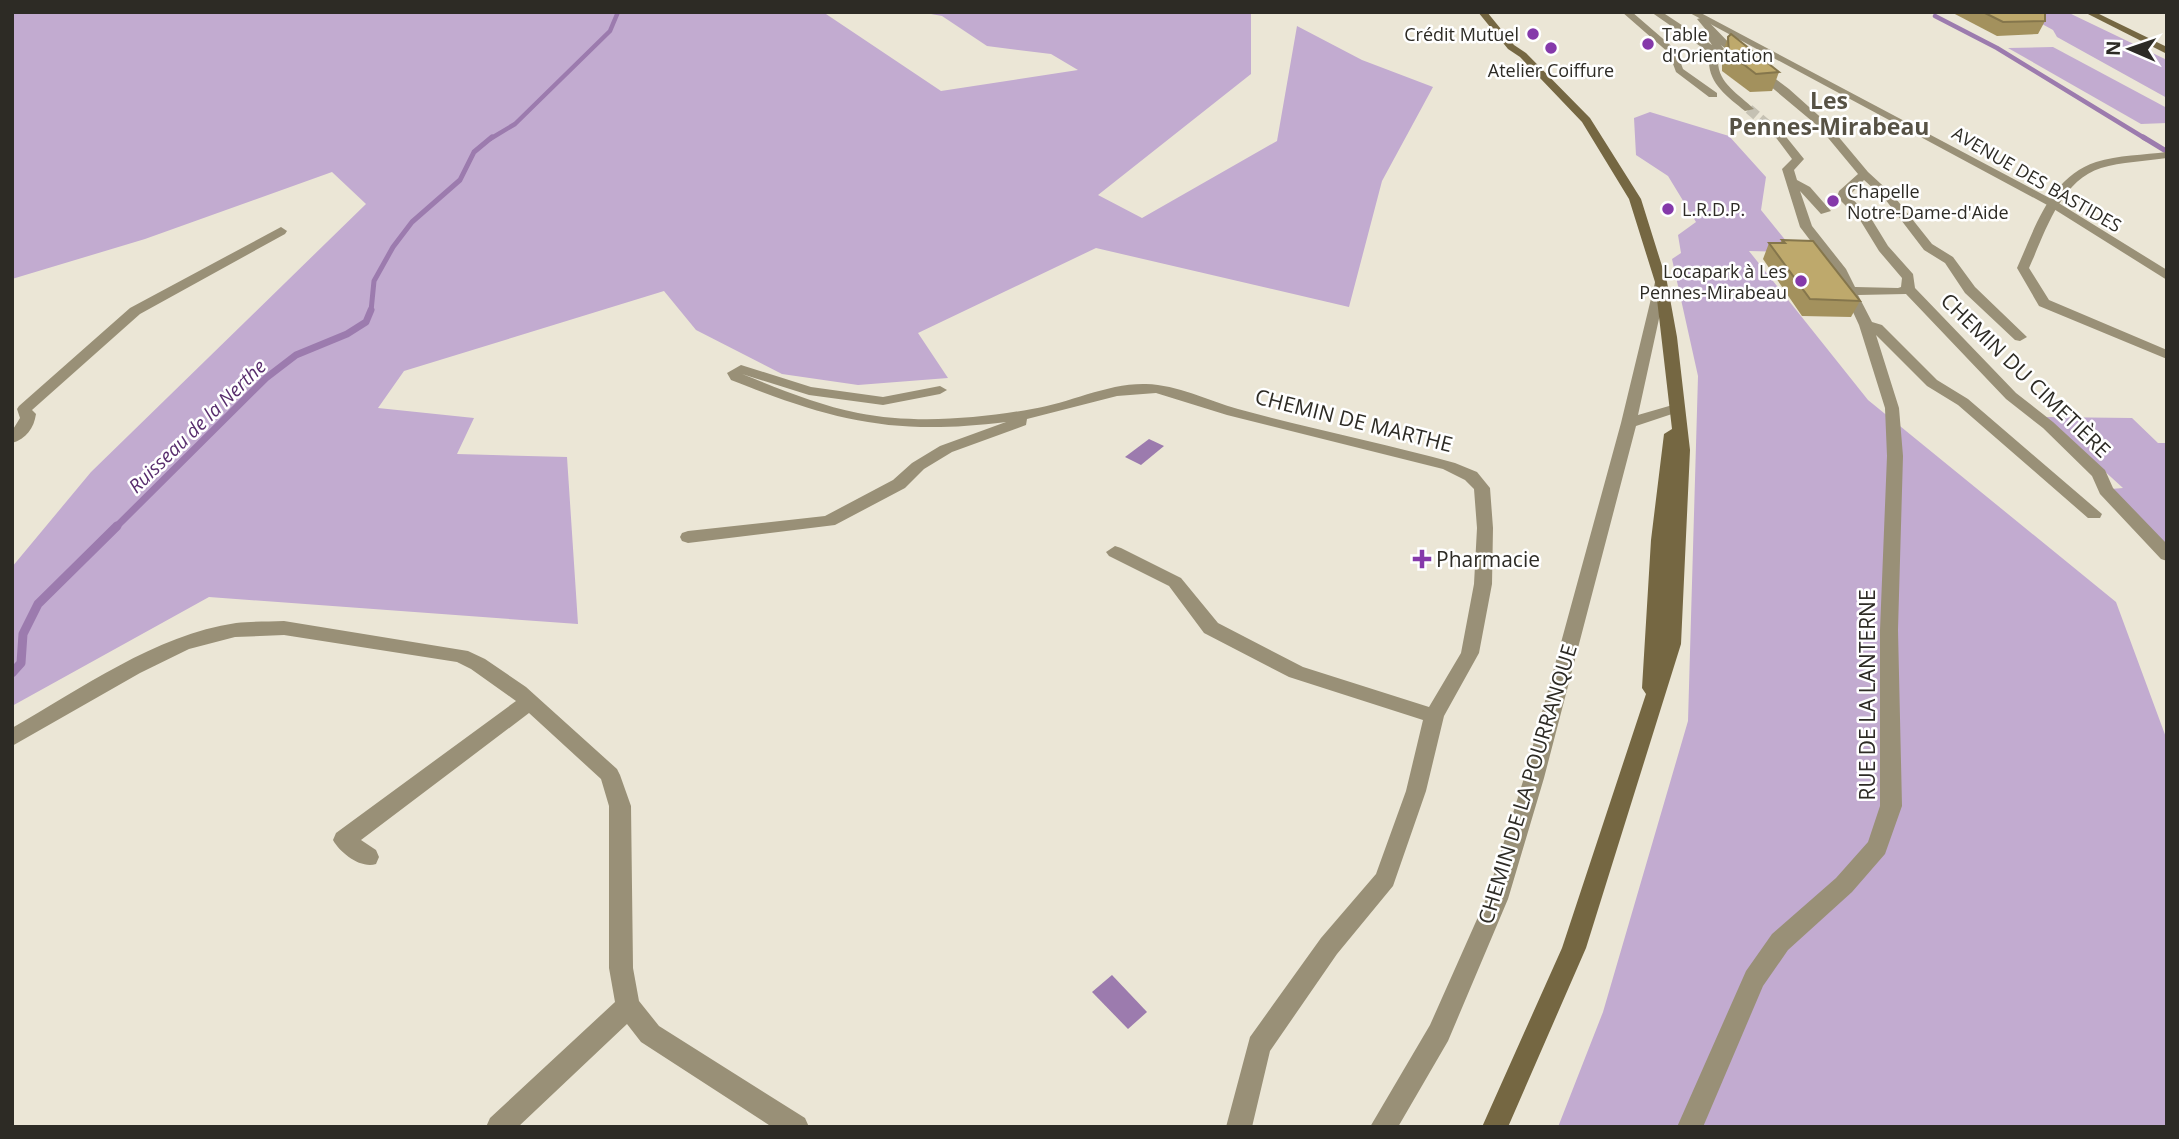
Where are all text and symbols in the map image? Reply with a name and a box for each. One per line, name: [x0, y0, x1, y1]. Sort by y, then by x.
north arrow: [2095, 14, 2165, 84]
place label: Crédit Mutuel: [1404, 22, 1519, 46]
place label: Table d'Orientation: [1662, 22, 1773, 67]
marker: Crédit Mutuel: [1525, 26, 1541, 42]
marker: Table d'Orientation: [1640, 36, 1656, 52]
marker: Atelier Coiffure: [1543, 40, 1559, 56]
text: N: [2100, 40, 2126, 57]
place label: Atelier Coiffure: [1488, 58, 1614, 82]
district label: Les Pennes-Mirabeau: [1729, 84, 1929, 142]
street label: AVENUE DES BASTIDES: [1948, 121, 2126, 237]
place label: Chapelle Notre-Dame-d'Aide: [1847, 179, 2009, 224]
marker: Chapelle Notre-Dame-d'Aide: [1825, 193, 1841, 209]
place label: L.R.D.P.: [1682, 197, 1745, 221]
marker: L.R.D.P.: [1660, 201, 1676, 217]
place label: Locapark à Les Pennes-Mirabeau: [1639, 259, 1787, 304]
marker: Locapark à Les Pennes-Mirabeau: [1793, 273, 1809, 289]
street label: CHEMIN DU CIMETIÈRE: [1935, 287, 2117, 463]
water label: Ruisseau de la Nerthe: [123, 353, 271, 499]
street label: CHEMIN DE MARTHE: [1252, 382, 1456, 458]
place label: Pharmacie: [1436, 545, 1540, 573]
marker: Pharmacie: [1414, 551, 1430, 567]
street label: RUE DE LA LANTERNE: [1853, 589, 1881, 801]
street label: CHEMIN DE LA POURRANQUE: [1471, 641, 1583, 927]

